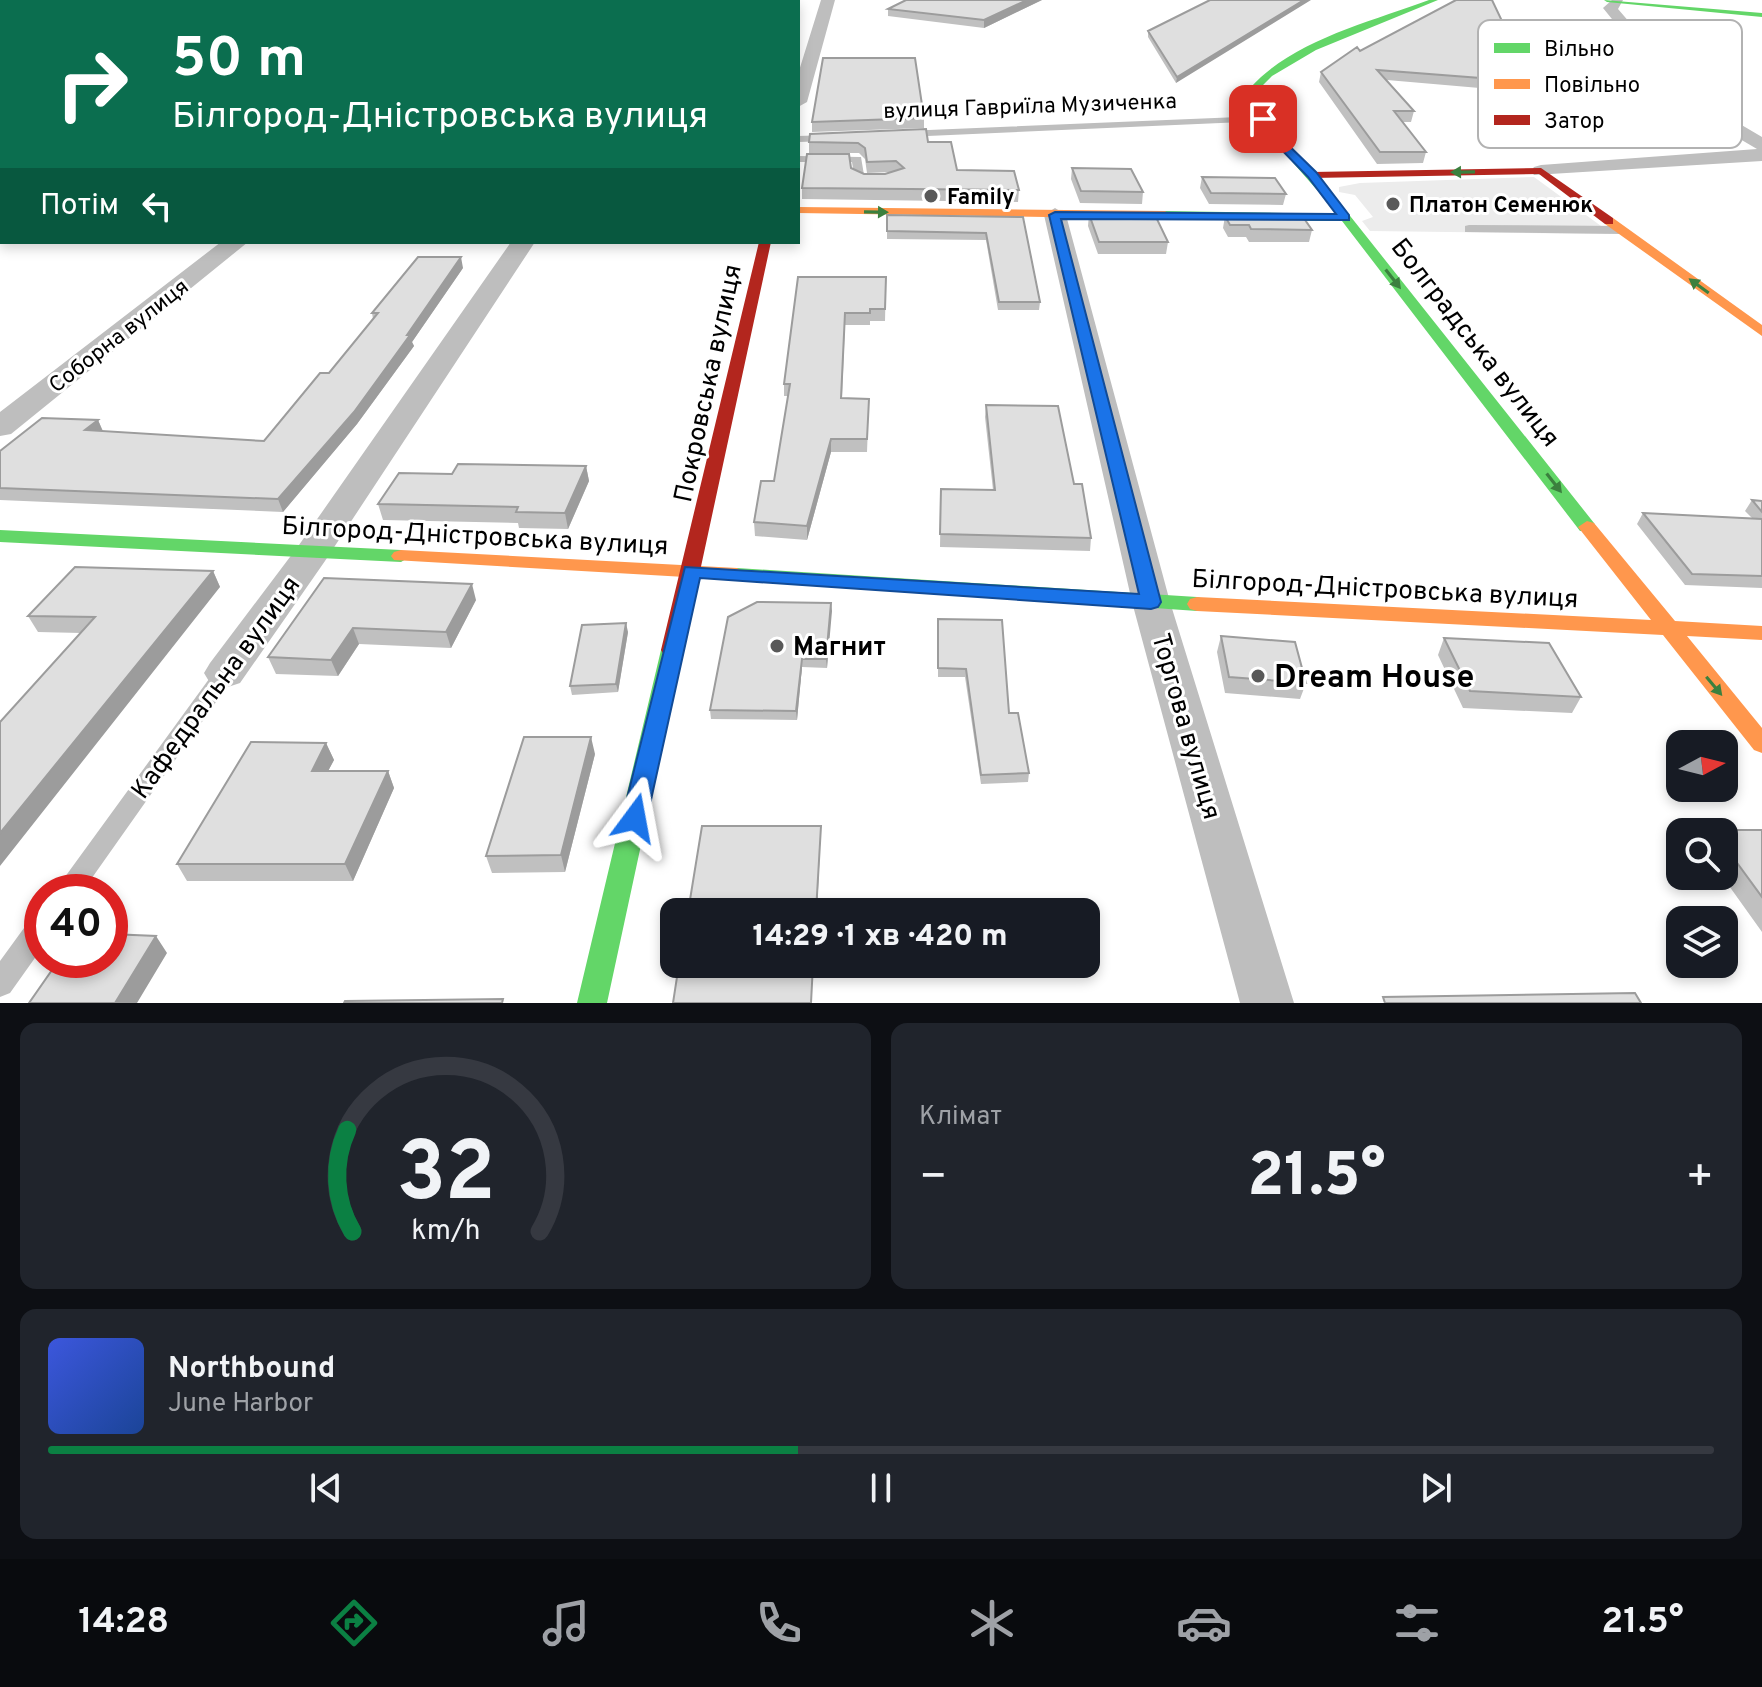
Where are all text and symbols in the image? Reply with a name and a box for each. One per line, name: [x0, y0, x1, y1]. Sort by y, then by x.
legend: [1478, 20, 1742, 148]
text: 50 m: [172, 26, 306, 96]
icon: right: [40, 32, 144, 136]
text: Вільно: [1544, 37, 1615, 64]
text: Повільно: [1544, 73, 1640, 100]
pin: [1229, 85, 1297, 153]
street label: вулиця Гавриїла Музиченка: [883, 89, 1177, 126]
text: Білгород-Дністровська вулиця: [172, 95, 708, 141]
icon: arrive: [1241, 97, 1285, 141]
text: Затор: [1544, 109, 1604, 136]
one-way arrow: [1450, 166, 1475, 179]
icon: left: [135, 184, 179, 228]
place label: Family: [947, 185, 1015, 212]
marker: Family: [922, 187, 940, 205]
text: Потім: [40, 188, 119, 225]
place label: Платон Семенюк: [1409, 193, 1593, 220]
marker: Платон Семенюк: [1384, 195, 1402, 213]
one-way arrow: [864, 206, 889, 218]
street label: Болградська вулиця: [1382, 233, 1566, 455]
street label: Покровська вулиця: [668, 261, 751, 506]
one-way arrow: [1384, 269, 1401, 289]
street label: Соборна вулиця: [44, 274, 195, 400]
one-way arrow: [1689, 279, 1709, 295]
one-way arrow: [1545, 473, 1561, 493]
street label: Білгород-Дністровська вулиця: [281, 511, 669, 564]
street label: Білгород-Дністровська вулиця: [1191, 564, 1579, 617]
street label: Кафедральна вулиця: [125, 571, 309, 806]
street label: Торгова вулиця: [1142, 630, 1227, 824]
place label: Магнит: [793, 632, 886, 665]
marker: Магнит: [768, 637, 786, 655]
place label: Dream House: [1274, 659, 1474, 699]
marker: Dream House: [1249, 667, 1267, 685]
one-way arrow: [1705, 675, 1722, 695]
north arrow: [1666, 730, 1738, 802]
map controls: [1666, 730, 1738, 978]
position arrow: [593, 776, 677, 860]
button: search: [1666, 818, 1738, 890]
speed limit sign: 40: [24, 874, 128, 978]
button: layers: [1666, 906, 1738, 978]
text: 14:29 · 1 хв · 420 m: [753, 919, 1007, 956]
text: Клімат: [919, 1101, 1002, 1134]
text: 32: [396, 1125, 495, 1230]
text: 21.5°: [1247, 1141, 1386, 1217]
text: −: [919, 1151, 947, 1207]
text: +: [1686, 1151, 1714, 1207]
text: km/h: [411, 1214, 480, 1250]
text: Northbound: [168, 1351, 335, 1388]
text: June Harbor: [168, 1388, 313, 1421]
icon: previous: [304, 1466, 348, 1510]
icon: pause: [859, 1466, 903, 1510]
icon: next: [1414, 1466, 1458, 1510]
icon: directions: [326, 1595, 382, 1651]
icon: music: [538, 1595, 594, 1651]
icon: phone: [751, 1595, 807, 1651]
icon: climate: [964, 1595, 1020, 1651]
icon: car: [1176, 1595, 1232, 1651]
icon: filters: [1389, 1595, 1445, 1651]
text: 14:28: [78, 1600, 169, 1646]
text: 21.5°: [1601, 1600, 1684, 1646]

